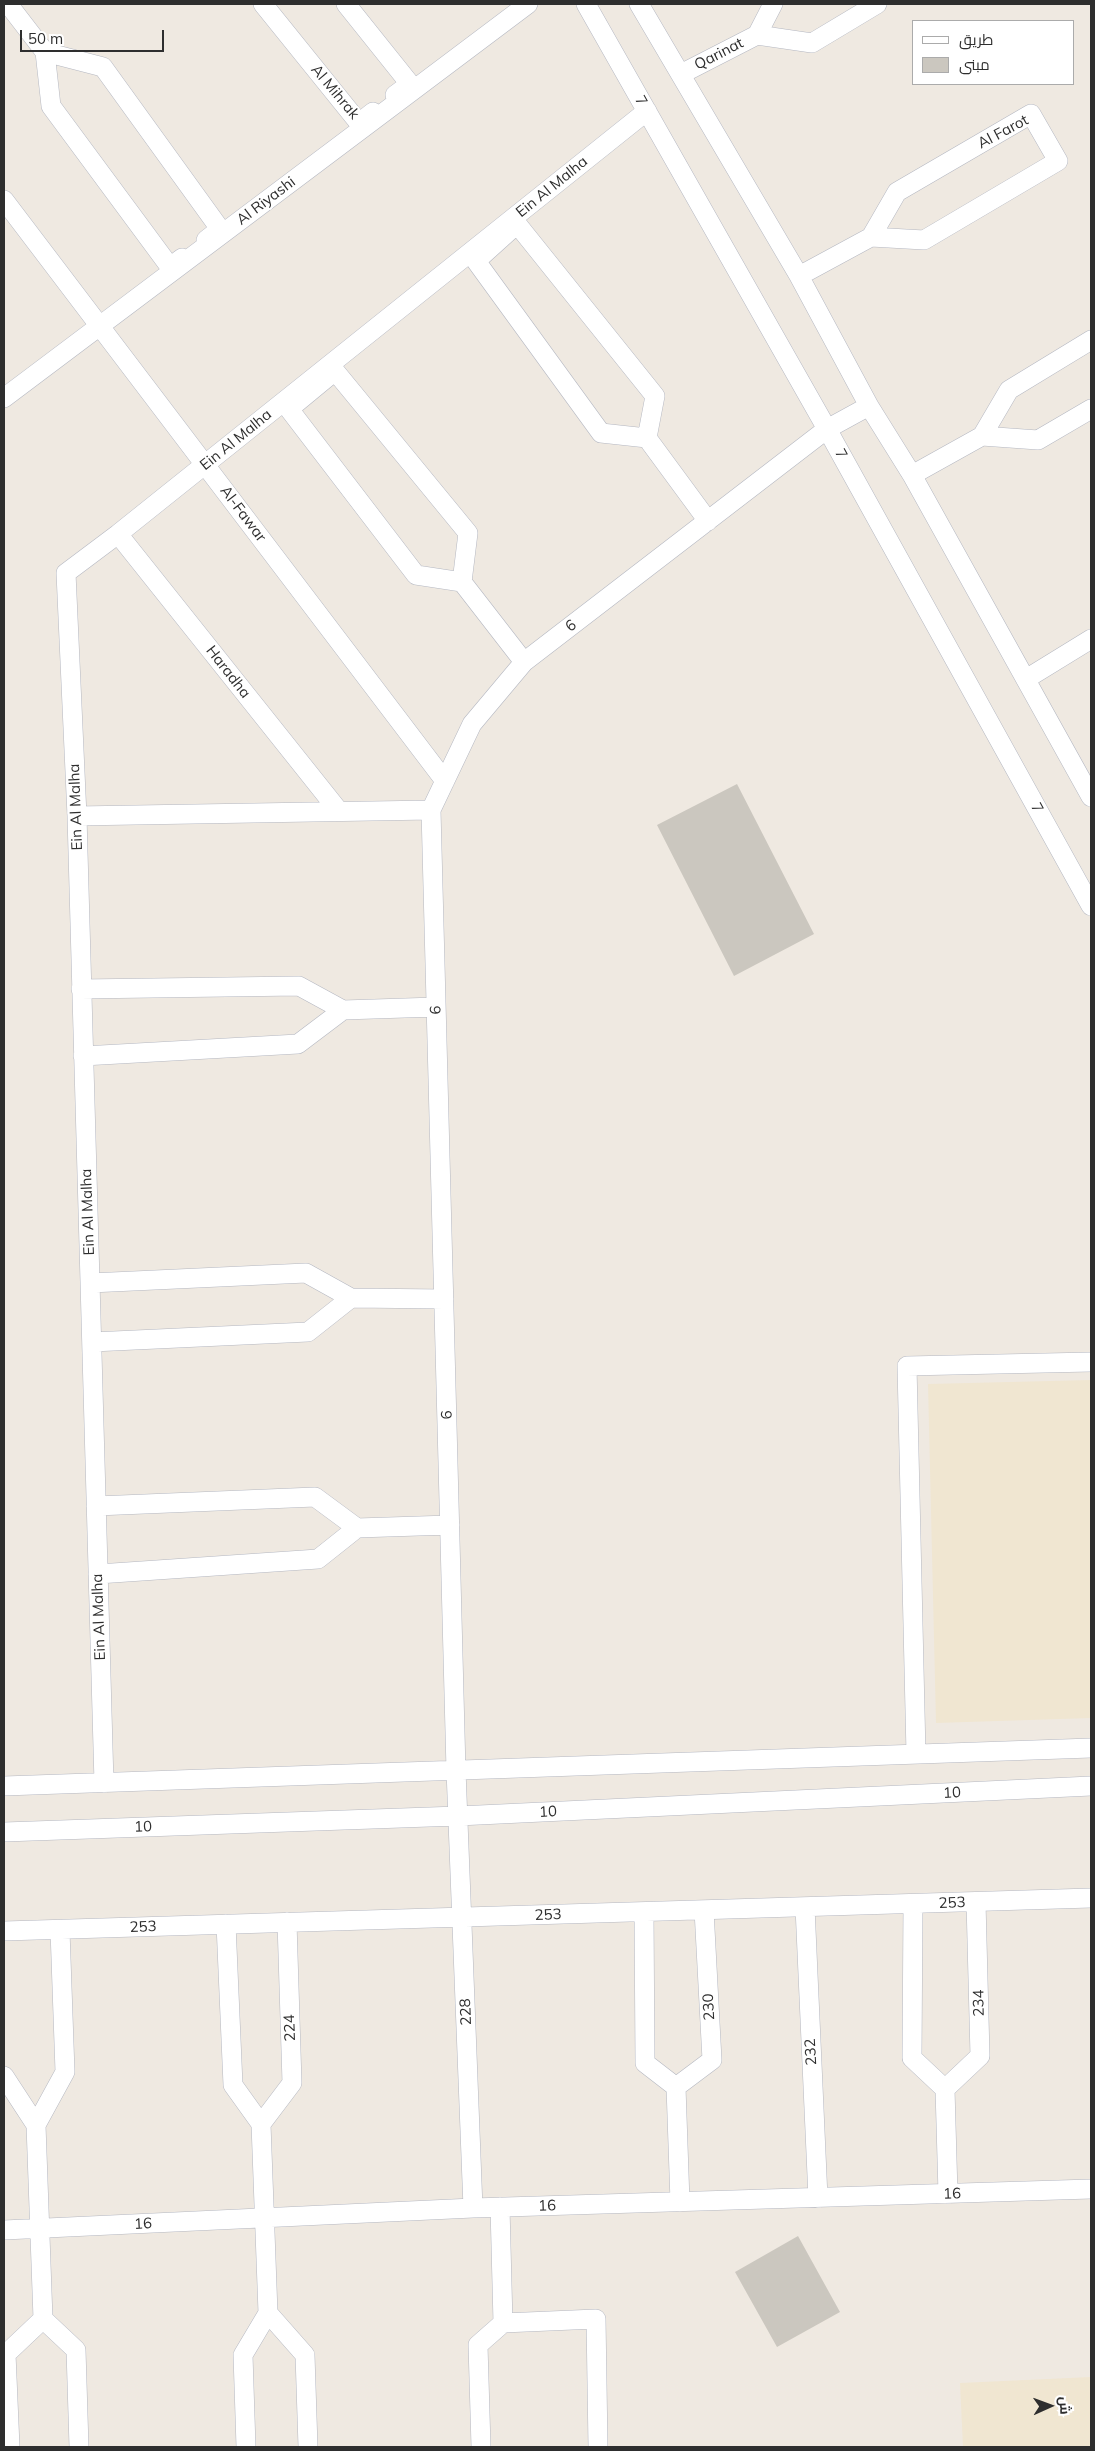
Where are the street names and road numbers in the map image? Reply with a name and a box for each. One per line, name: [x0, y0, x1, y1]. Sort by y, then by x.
street label: Qarinat: [691, 34, 747, 74]
street label: Al Mihrak: [307, 61, 363, 123]
street label: 7: [631, 93, 651, 109]
street label: Al Farot: [975, 111, 1031, 153]
street label: Ein Al Malha: [513, 153, 591, 221]
street label: Al Riyashi: [233, 173, 299, 229]
street label: Ein Al Malha: [197, 406, 275, 474]
street label: 7: [831, 446, 851, 462]
street label: Al-Fawar: [216, 482, 270, 546]
street label: 6: [562, 616, 580, 636]
street label: Haradha: [202, 642, 254, 702]
street label: Ein Al Malha: [65, 763, 87, 851]
street label: 7: [1027, 800, 1047, 816]
street label: 6: [427, 1005, 445, 1015]
street label: Ein Al Malha: [77, 1168, 99, 1256]
street label: 6: [438, 1410, 456, 1420]
street label: Ein Al Malha: [88, 1573, 110, 1661]
street label: 10: [943, 1784, 961, 1802]
street label: 10: [539, 1803, 557, 1821]
street label: 10: [134, 1818, 152, 1836]
street label: 253: [938, 1894, 966, 1912]
street label: 253: [534, 1906, 562, 1924]
street label: 253: [129, 1918, 157, 1936]
street label: 234: [970, 1989, 988, 2017]
street label: 230: [699, 1993, 719, 2021]
street label: 228: [457, 1998, 475, 2026]
street label: 224: [281, 2014, 299, 2042]
street label: 232: [801, 2038, 821, 2066]
street label: 16: [943, 2185, 961, 2203]
street label: 16: [538, 2197, 556, 2215]
street label: 16: [134, 2215, 152, 2233]

